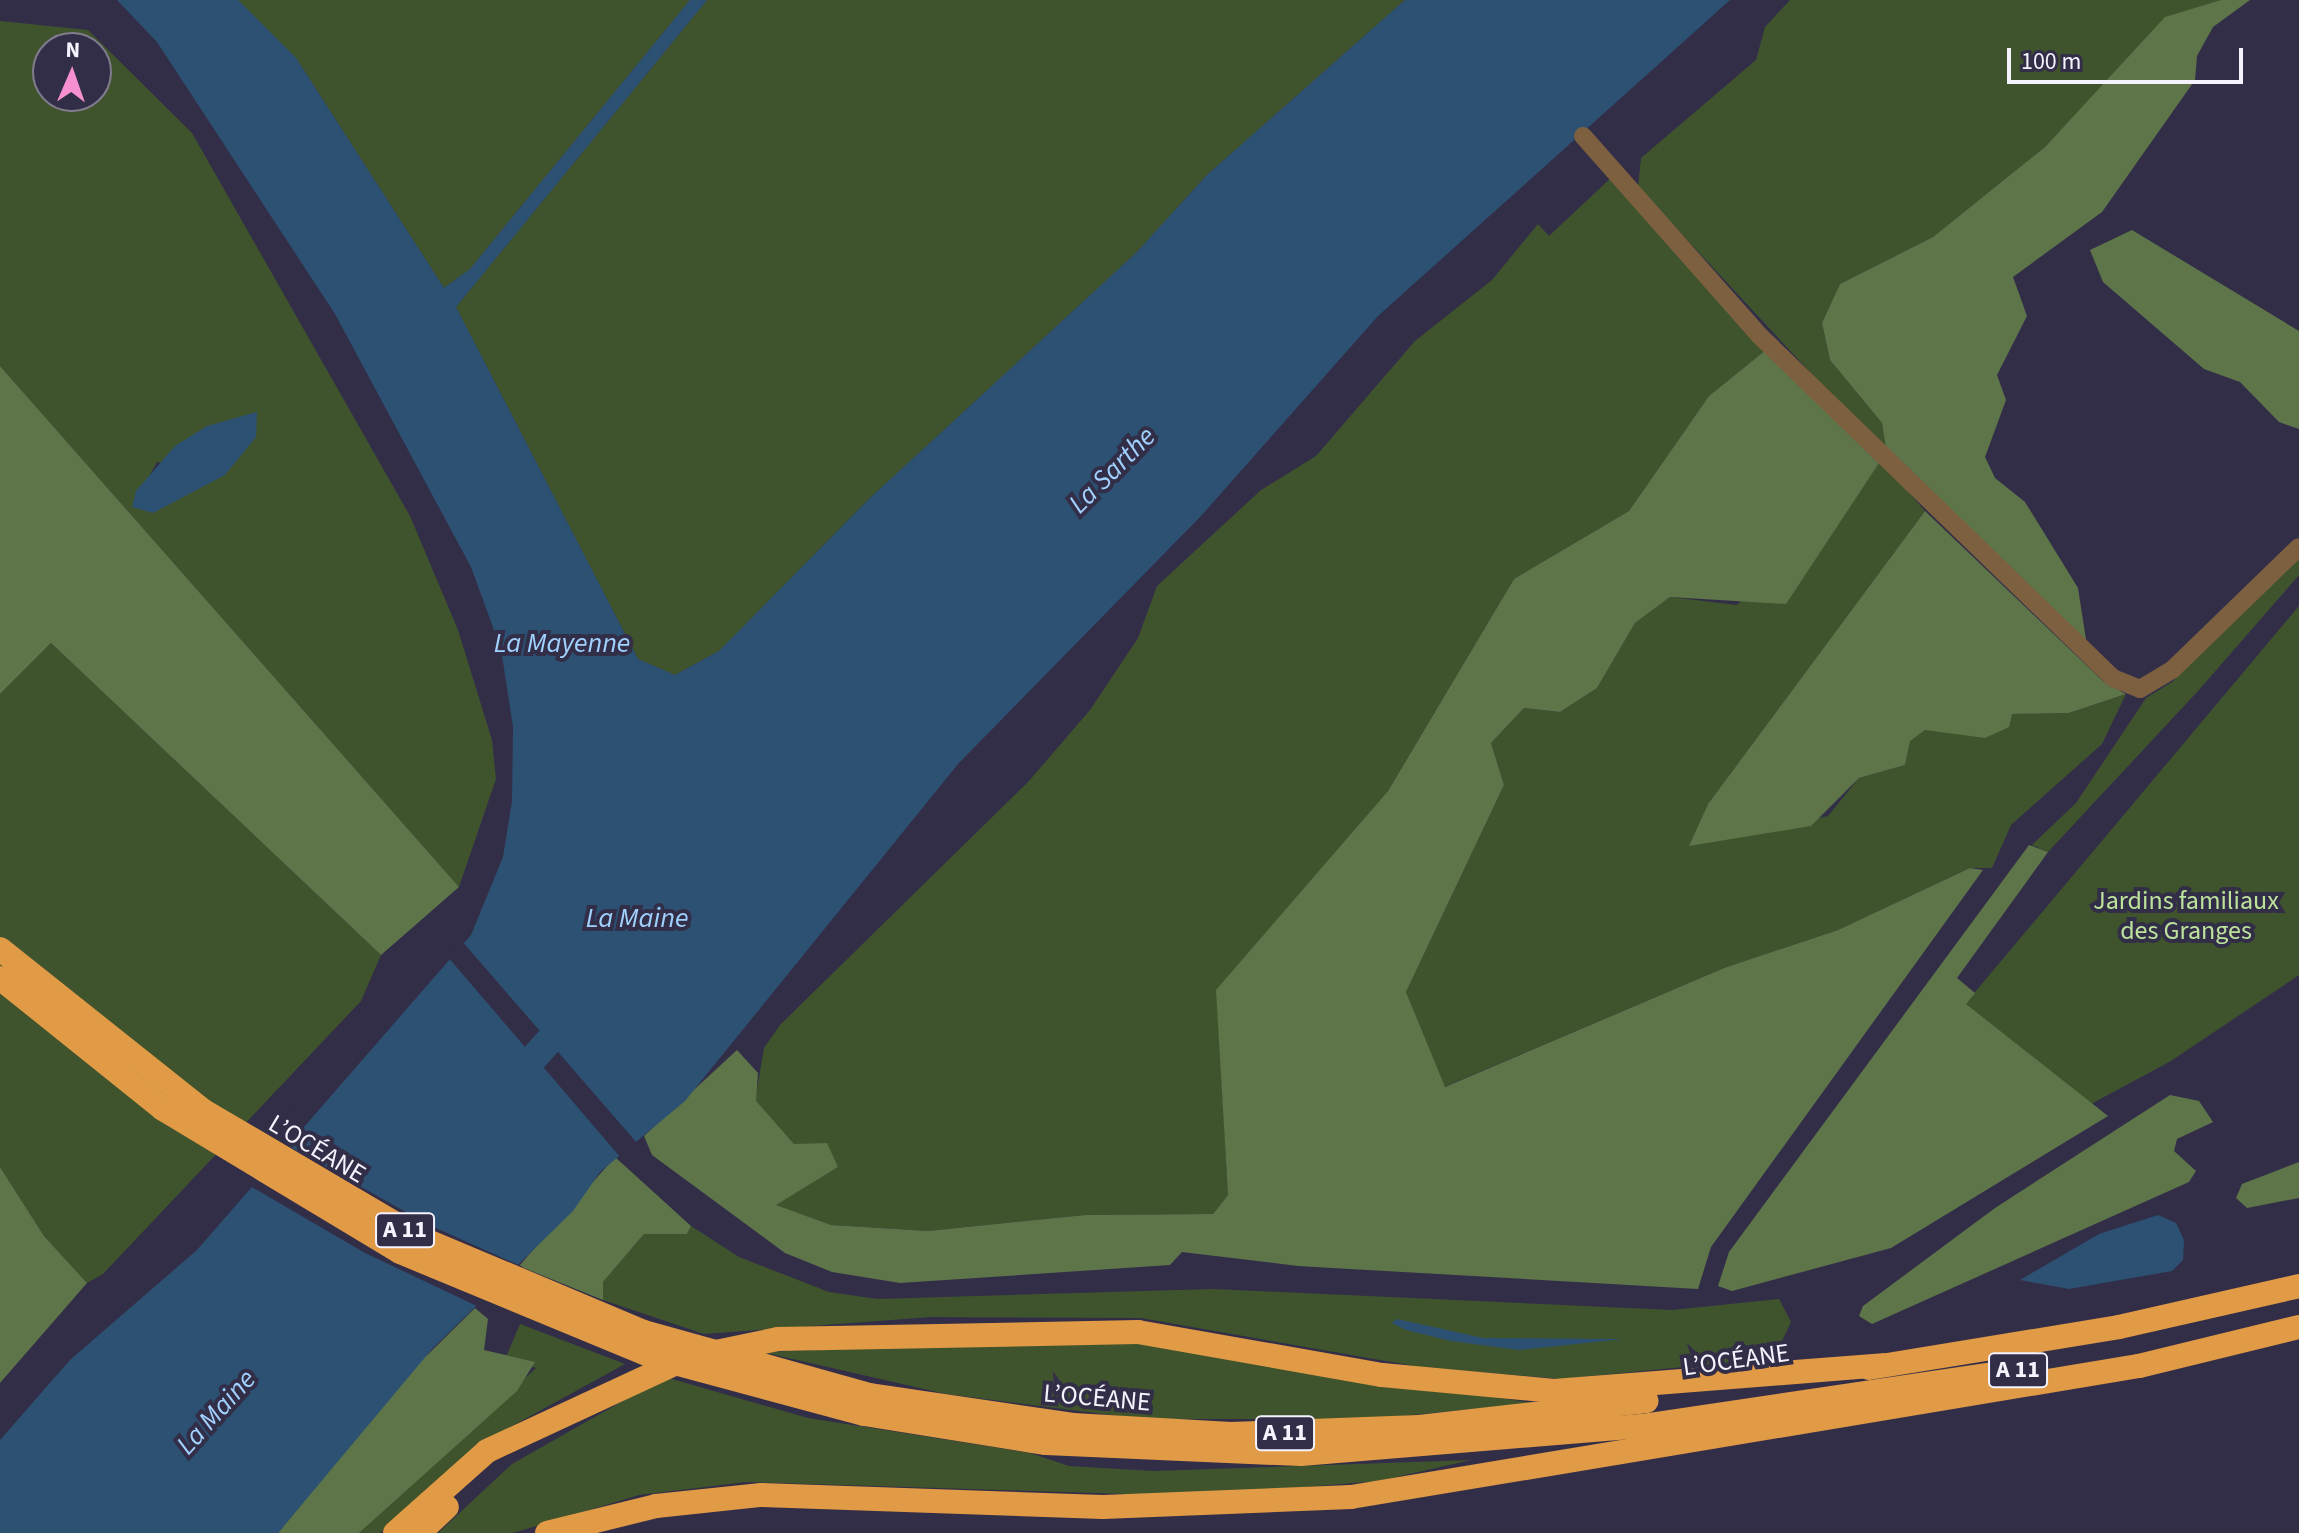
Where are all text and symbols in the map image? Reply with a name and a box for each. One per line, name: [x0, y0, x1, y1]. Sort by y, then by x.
north arrow: [32, 32, 112, 112]
scale bar: [2011, 32, 2247, 82]
text: N: [65, 34, 81, 66]
text: 100 m: [2021, 44, 2081, 79]
water label: La Sarthe: [1062, 420, 1162, 520]
water label: La Mayenne: [494, 626, 630, 660]
park label: Jardins familiaux des Granges: [2093, 885, 2279, 946]
water label: La Maine: [586, 901, 688, 935]
street label: L’OCÉANE: [263, 1108, 371, 1190]
road number: A 11: [375, 1210, 435, 1250]
street label: L’OCÉANE: [1681, 1337, 1791, 1383]
road number: A 11: [1988, 1350, 2048, 1390]
water label: La Maine: [169, 1363, 263, 1461]
street label: L’OCÉANE: [1042, 1378, 1152, 1418]
road number: A 11: [1255, 1413, 1315, 1453]

